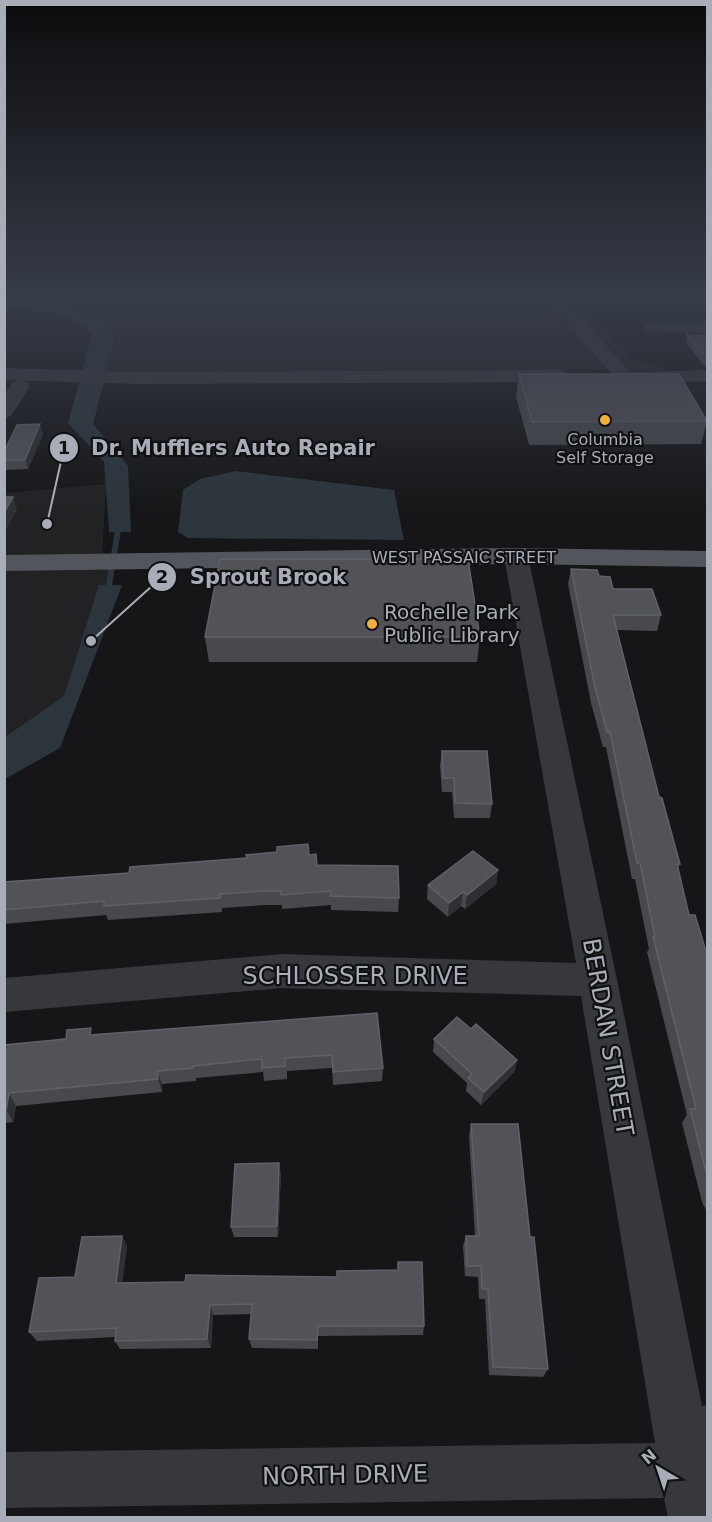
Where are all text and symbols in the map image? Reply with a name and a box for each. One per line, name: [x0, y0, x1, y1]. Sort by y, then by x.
marker: Columbia Self Storage: [598, 413, 612, 427]
callout: Dr. Mufflers Auto Repair: [49, 428, 387, 467]
place label: Columbia Self Storage: [556, 430, 654, 467]
text: Dr. Mufflers Auto Repair: [91, 436, 376, 460]
text: 1: [58, 437, 70, 458]
street label: WEST PASSAIC STREET: [372, 548, 556, 567]
callout: Sprout Brook: [147, 557, 358, 596]
text: Sprout Brook: [190, 565, 347, 589]
text: 2: [156, 566, 168, 587]
place label: Rochelle Park Public Library: [384, 600, 520, 647]
marker: Rochelle Park Public Library: [365, 617, 379, 631]
street label: BERDAN STREET: [577, 936, 639, 1138]
street label: SCHLOSSER DRIVE: [242, 962, 468, 990]
north arrow: [628, 1438, 688, 1498]
text: N: [638, 1445, 660, 1468]
street label: NORTH DRIVE: [262, 1460, 428, 1490]

